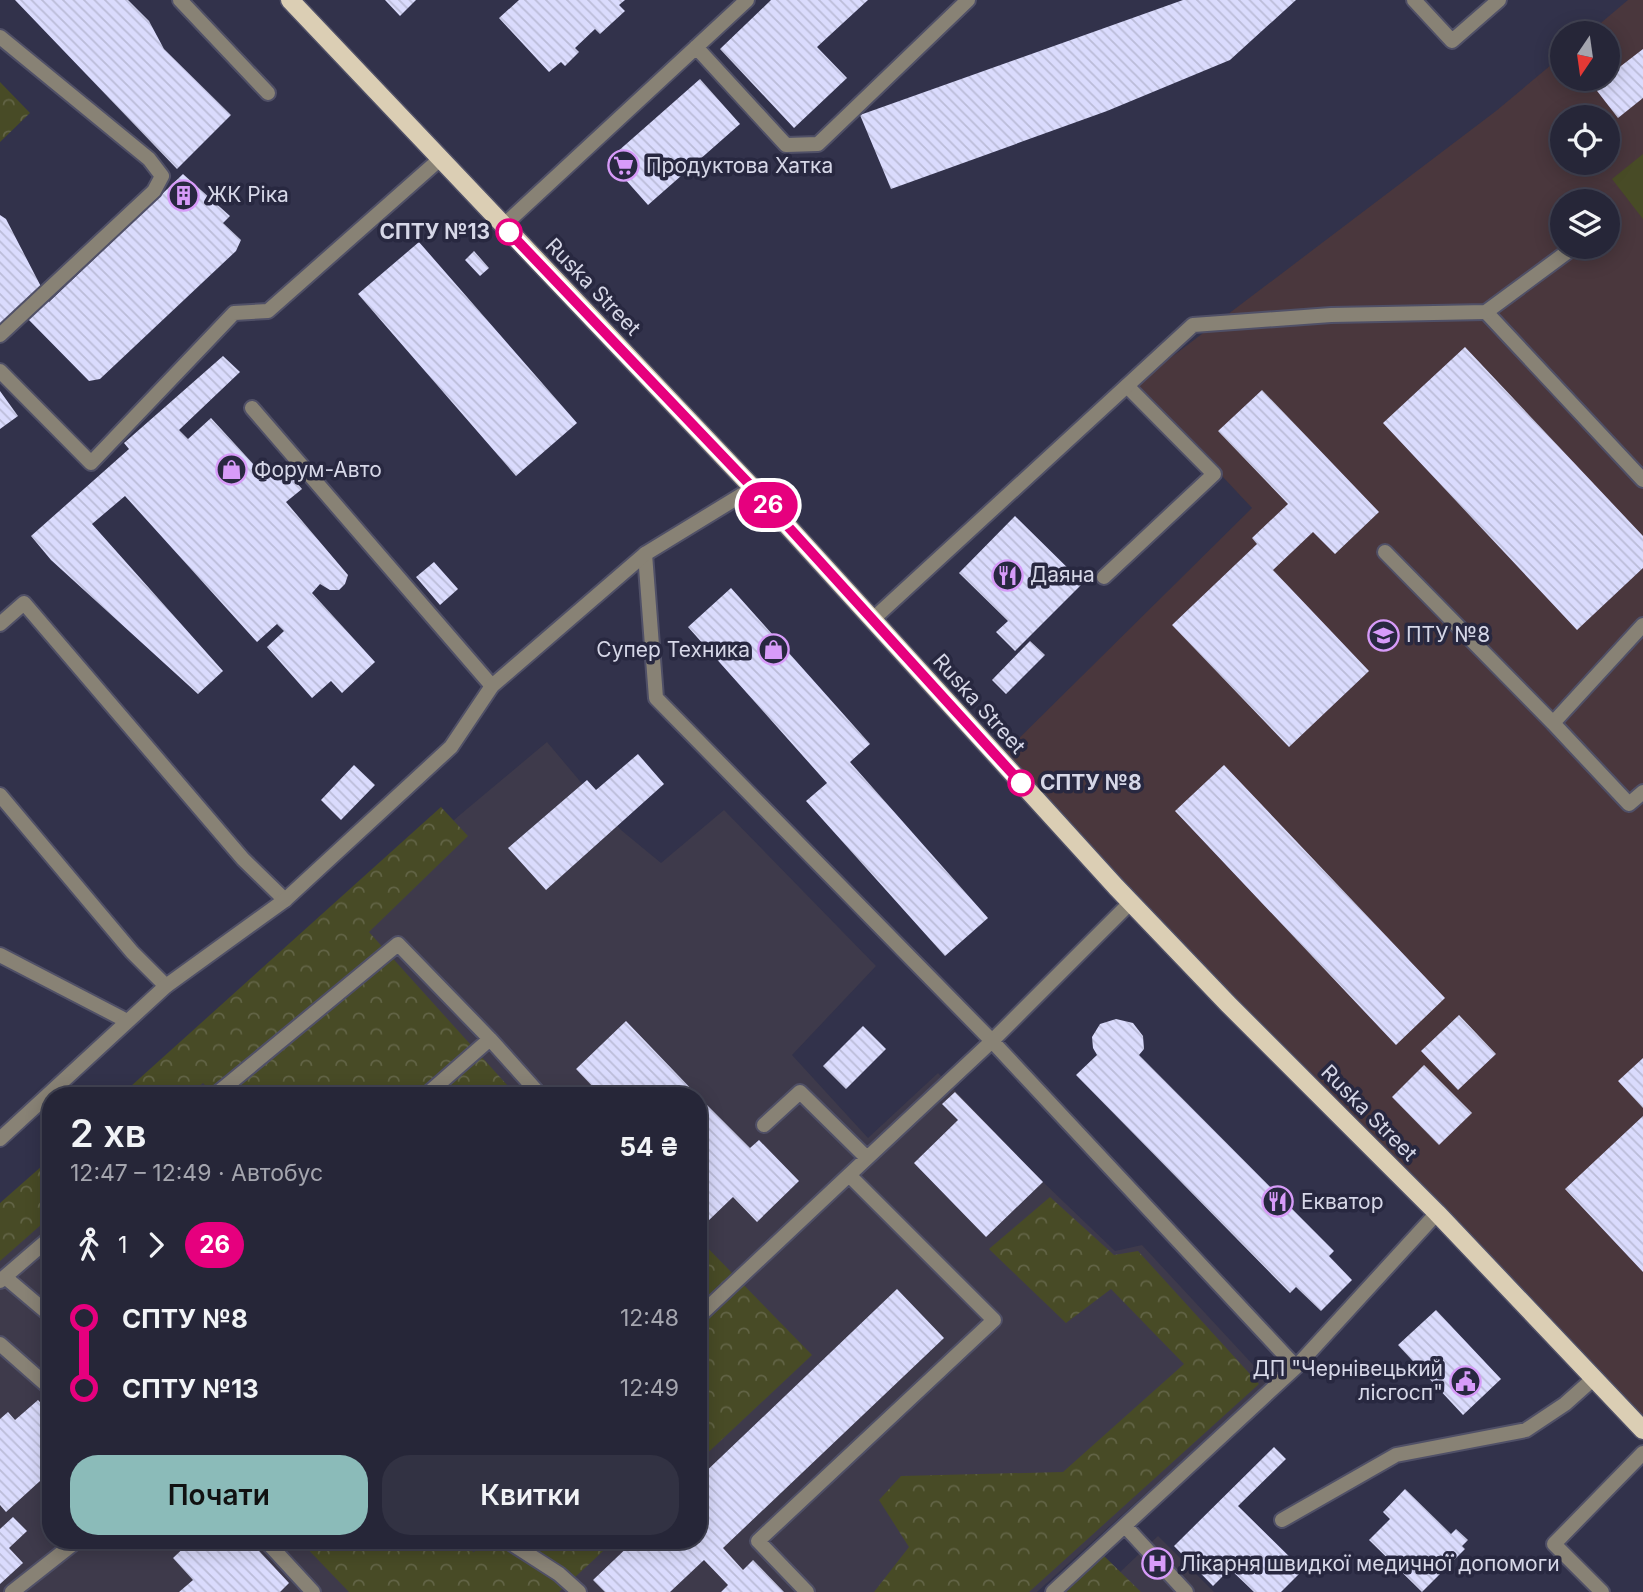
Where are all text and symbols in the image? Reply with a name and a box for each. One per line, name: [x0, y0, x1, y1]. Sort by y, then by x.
north arrow: [1550, 21, 1620, 91]
map controls: [1550, 21, 1620, 259]
button: locate: [1550, 105, 1620, 175]
supermarket icon: Продуктова Хатка: [606, 149, 640, 183]
place label: Продуктова Хатка: [646, 153, 833, 178]
building icon: ЖК Ріка: [167, 178, 201, 212]
place label: ЖК Ріка: [207, 182, 289, 207]
button: layers: [1550, 189, 1620, 259]
place label: СПТУ №13: [379, 219, 490, 244]
marker: СПТУ №13: [496, 219, 522, 245]
street label: Ruska Street: [541, 233, 646, 341]
shop icon: Форум-Авто: [214, 453, 248, 487]
place label: Форум-Авто: [254, 457, 382, 482]
line badge: 26: [736, 482, 800, 528]
text: 26: [753, 490, 783, 519]
restaurant icon: Даяна: [990, 558, 1024, 592]
place label: Даяна: [1030, 562, 1095, 587]
school or university icon: ПТУ №8: [1366, 618, 1400, 652]
place label: ПТУ №8: [1406, 622, 1490, 647]
shop icon: Супер Техника: [756, 633, 790, 667]
place label: Супер Техника: [596, 637, 750, 662]
street label: Ruska Street: [928, 649, 1031, 759]
marker: СПТУ №8: [1008, 770, 1034, 796]
place label: СПТУ №8: [1040, 770, 1142, 795]
street label: Ruska Street: [1316, 1059, 1423, 1166]
text: 2 хв: [70, 1110, 147, 1156]
text: 54 ₴: [619, 1131, 679, 1162]
text: 12:47 – 12:49 · Автобус: [70, 1159, 323, 1187]
restaurant icon: Екватор: [1261, 1185, 1295, 1219]
place label: Екватор: [1301, 1189, 1384, 1214]
icon: walk: [70, 1226, 108, 1264]
icon: forward: [137, 1226, 175, 1264]
text: 26: [199, 1230, 230, 1259]
text: 1: [118, 1231, 127, 1259]
text: СПТУ №8: [122, 1303, 248, 1334]
text: 12:48: [620, 1304, 679, 1332]
place label: ДП "Чернівецький лісгосп": [1253, 1356, 1443, 1405]
public building icon: ДП "Чернівецький лісгосп": [1449, 1364, 1483, 1398]
text: СПТУ №13: [122, 1373, 259, 1404]
text: 12:49: [620, 1374, 679, 1402]
button: Почати: [70, 1455, 368, 1535]
button: Квитки: [382, 1455, 679, 1535]
hospital icon: Лікарня швидкої медичної допомоги: [1140, 1547, 1174, 1581]
place label: Лікарня швидкої медичної допомоги: [1180, 1551, 1560, 1576]

